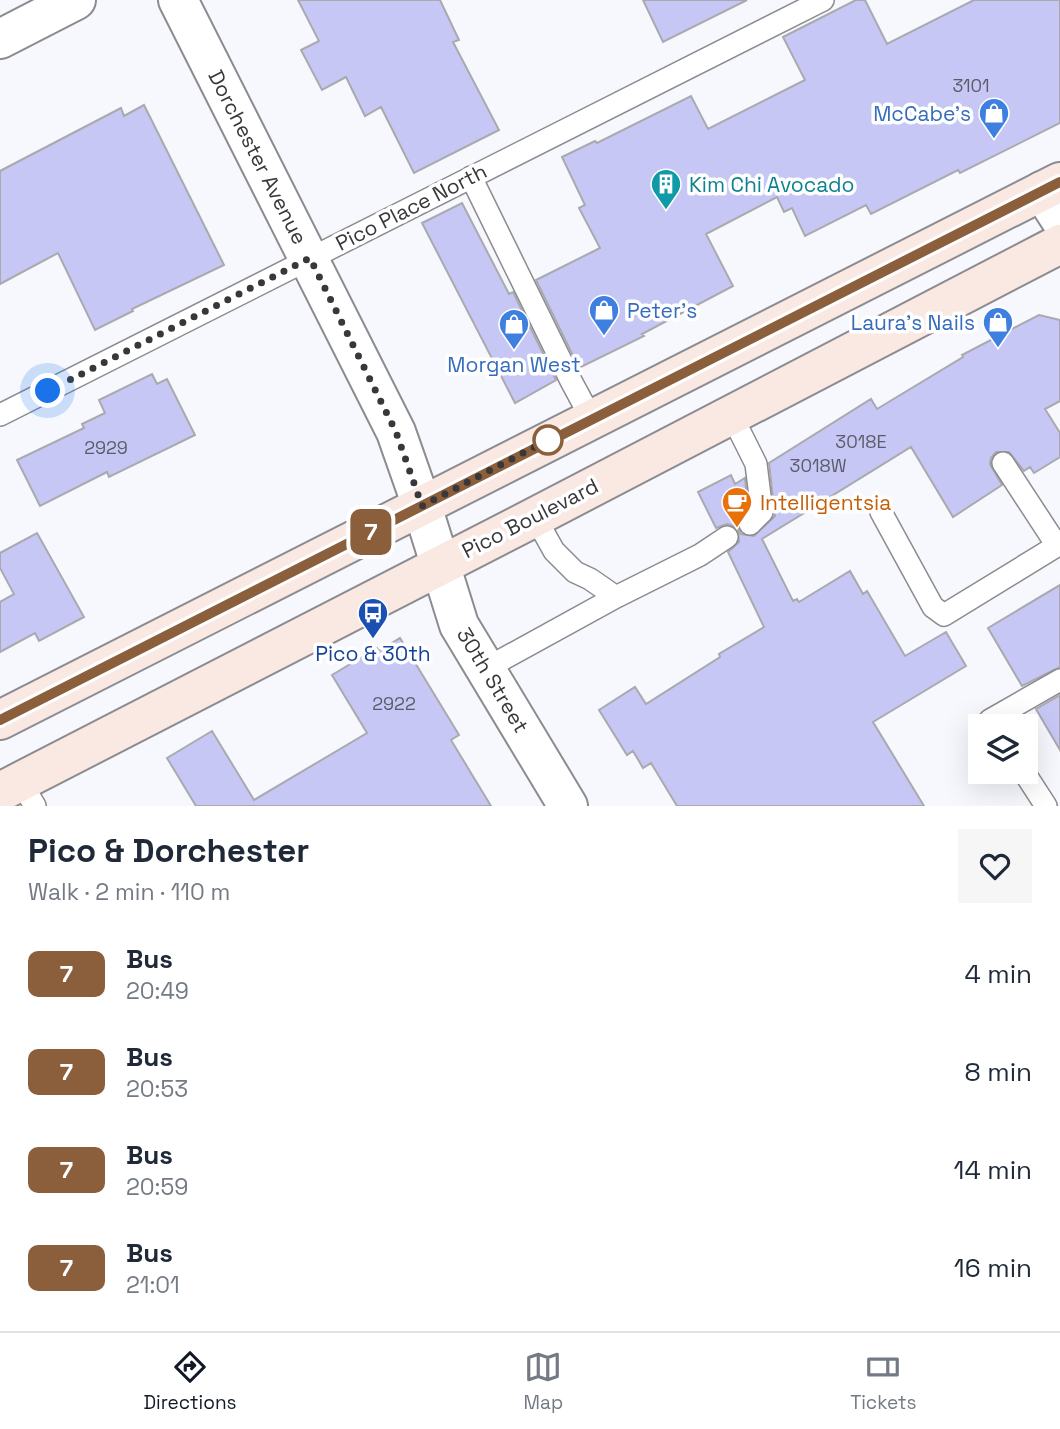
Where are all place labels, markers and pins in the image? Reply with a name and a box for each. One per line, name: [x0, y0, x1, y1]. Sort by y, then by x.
shop icon: McCabe's: [977, 96, 1011, 140]
place label: McCabe's: [873, 100, 971, 127]
building icon: Kim Chi Avocado: [649, 167, 683, 211]
place label: Kim Chi Avocado: [689, 171, 855, 198]
shop icon: Peter's: [587, 293, 621, 337]
place label: Peter's: [627, 297, 697, 324]
shop icon: Laura's Nails: [981, 305, 1015, 349]
shop icon: Morgan West: [497, 307, 531, 351]
place label: Laura's Nails: [851, 309, 975, 336]
place label: Morgan West: [447, 351, 581, 378]
unlabelled marker: [533, 425, 563, 455]
cafe icon: Intelligentsia: [720, 485, 754, 529]
place label: Intelligentsia: [760, 489, 891, 516]
bus stop icon: Pico & 30th: [356, 596, 390, 640]
place label: Pico & 30th: [315, 640, 431, 667]

